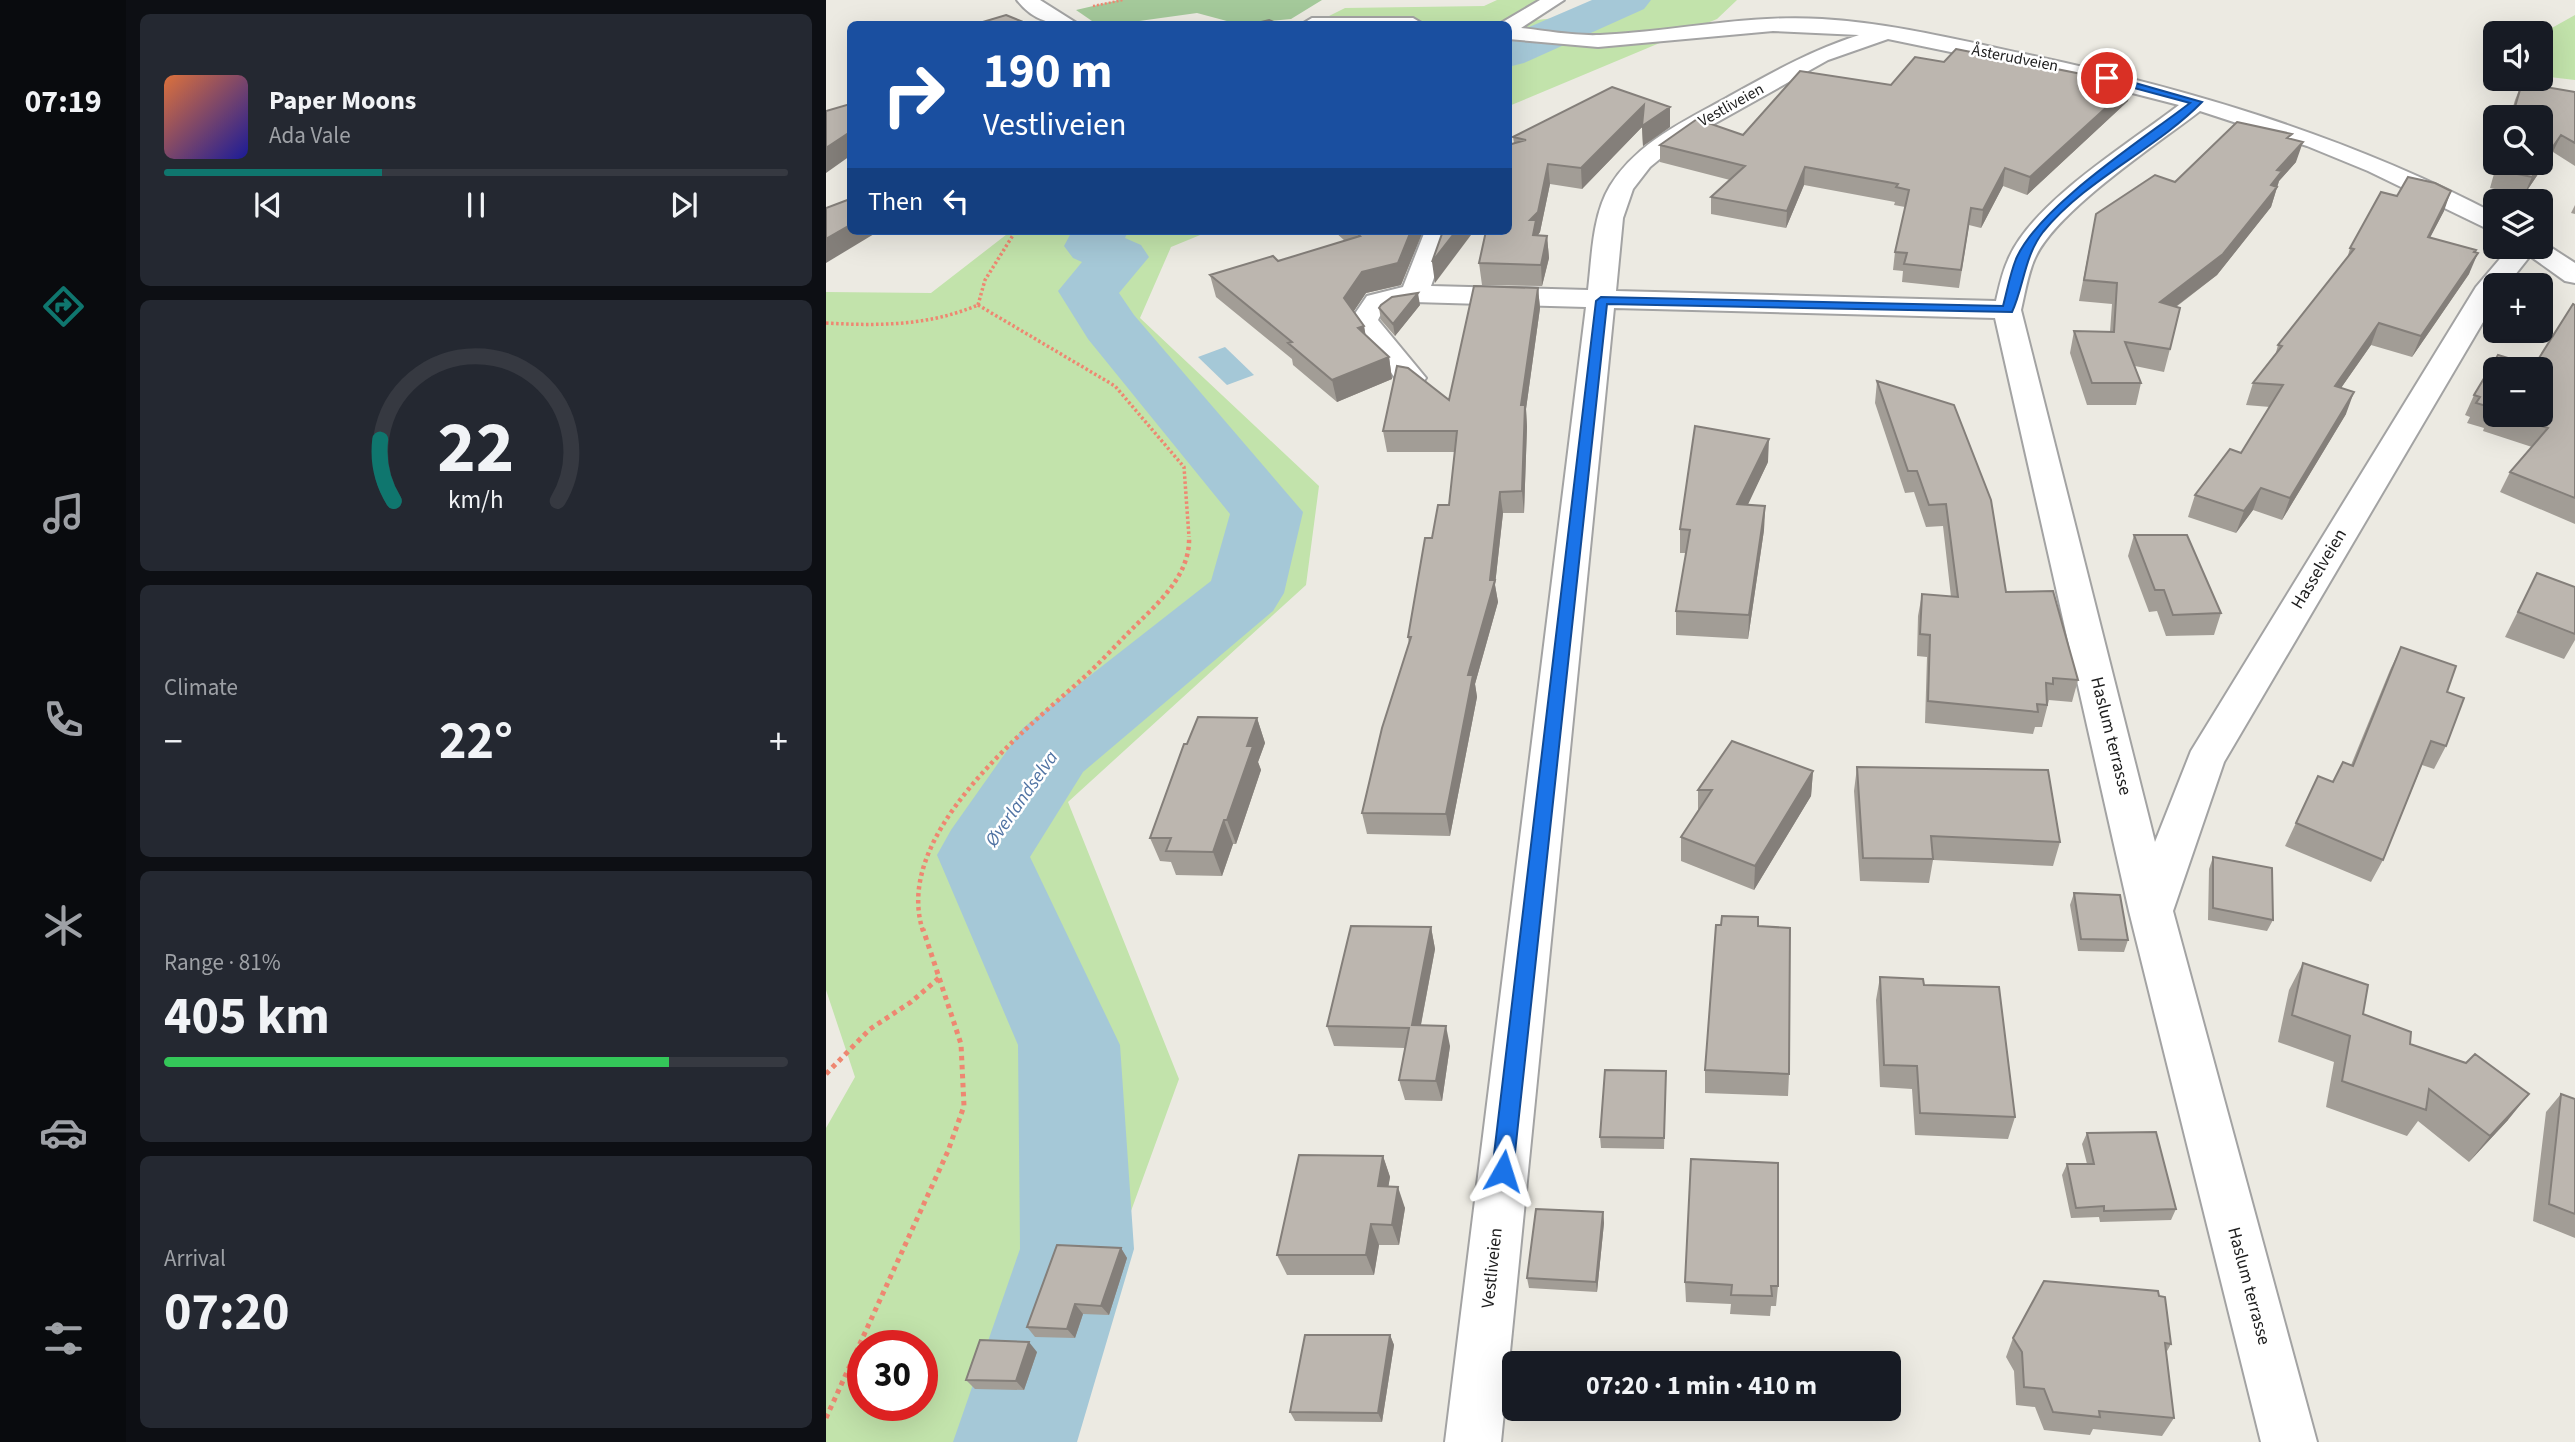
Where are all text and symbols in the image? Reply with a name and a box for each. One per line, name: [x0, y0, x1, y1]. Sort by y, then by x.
map controls: [2483, 21, 2553, 427]
button: sound: [2483, 21, 2553, 91]
text: 190 m: [983, 37, 1112, 107]
street label: Åsterudveien: [1970, 39, 2060, 77]
pin: [2077, 48, 2137, 108]
icon: right: [868, 49, 959, 140]
icon: arrive: [2088, 59, 2126, 97]
street label: Vestliveien: [1694, 78, 1768, 132]
text: 07:19: [24, 79, 102, 125]
text: Paper Moons: [269, 82, 416, 119]
text: Vestliveien: [983, 102, 1126, 148]
button: search: [2483, 105, 2553, 175]
text: Ada Vale: [269, 119, 351, 152]
icon: left: [937, 182, 975, 220]
text: Then: [868, 183, 923, 220]
icon: previous: [249, 186, 287, 224]
icon: pause: [457, 186, 495, 224]
icon: next: [665, 186, 703, 224]
button: layers: [2483, 189, 2553, 259]
button: +: [2483, 273, 2553, 343]
icon: directions: [39, 282, 88, 331]
button: −: [2483, 357, 2553, 427]
text: 22: [438, 397, 514, 501]
text: km/h: [448, 482, 504, 518]
icon: music: [39, 489, 88, 538]
street label: Hasselveien: [2285, 524, 2353, 614]
text: Climate: [164, 671, 238, 704]
street label: Haslum terrasse: [2084, 674, 2138, 798]
icon: phone: [39, 695, 88, 744]
text: 22°: [439, 705, 513, 779]
text: −: [164, 715, 183, 769]
text: +: [769, 715, 788, 769]
water label: Øverlandselva: [978, 746, 1065, 853]
icon: climate: [39, 901, 88, 950]
text: Range · 81%: [164, 946, 281, 979]
text: 405 km: [164, 980, 330, 1054]
icon: car: [39, 1108, 88, 1157]
position arrow: [1466, 1134, 1540, 1208]
street label: Haslum terrasse: [2221, 1224, 2277, 1348]
street label: Vestliveien: [1475, 1227, 1509, 1309]
text: Arrival: [164, 1242, 226, 1275]
text: 07:20: [164, 1276, 289, 1350]
icon: filters: [39, 1314, 88, 1363]
speed limit sign: 30: [847, 1330, 938, 1421]
text: 07:20 · 1 min · 410 m: [1586, 1367, 1817, 1404]

